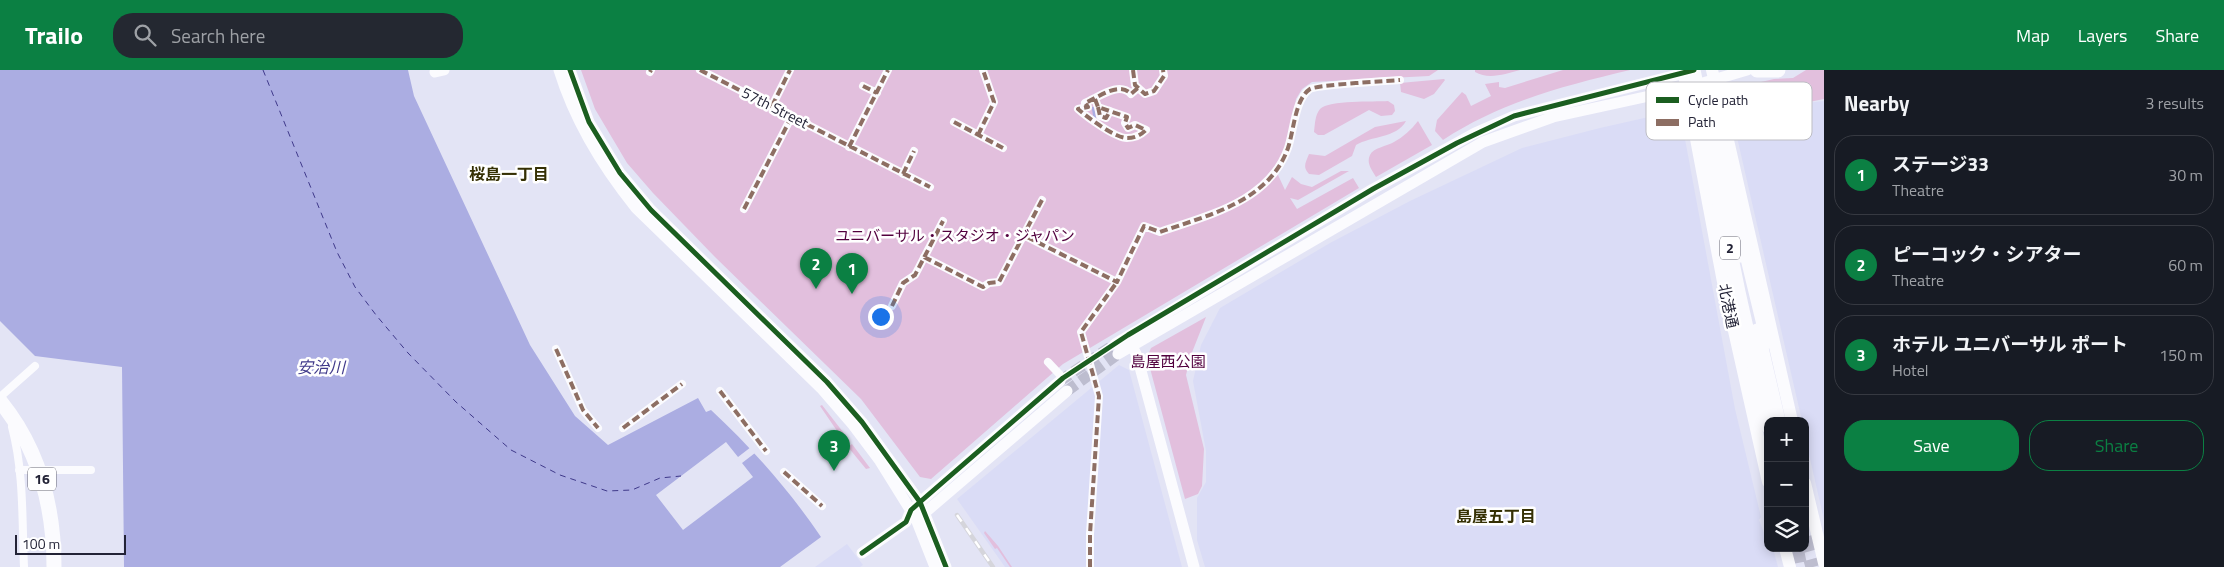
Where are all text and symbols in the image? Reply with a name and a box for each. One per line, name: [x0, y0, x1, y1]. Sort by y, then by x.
search box: [113, 13, 463, 58]
text: Trailo: [25, 17, 83, 53]
icon: search: [131, 21, 159, 49]
text: Search here: [171, 21, 265, 50]
text: Map: [2016, 22, 2050, 49]
text: Layers: [2078, 22, 2127, 49]
text: Share: [2155, 22, 2199, 49]
street label: 57th Street: [738, 81, 813, 134]
legend: [1646, 82, 1812, 140]
text: Nearby: [1844, 87, 1909, 119]
text: Cycle path: [1688, 89, 1748, 110]
text: 3 results: [2145, 91, 2204, 115]
text: Path: [1688, 111, 1716, 132]
text: ステージ33: [1892, 149, 1989, 178]
district label: 桜島一丁目: [469, 162, 549, 186]
text: 1: [1857, 163, 1865, 187]
text: 30 m: [2168, 163, 2203, 187]
text: Theatre: [1892, 178, 1944, 202]
park label: ユニバーサル・スタジオ・ジャパン: [835, 224, 1075, 247]
road number: 2: [1720, 237, 1740, 260]
text: ピーコック・シアター: [1892, 239, 2082, 268]
pin: 2: [800, 248, 832, 289]
pin: 1: [836, 253, 868, 294]
text: 2: [1857, 253, 1865, 277]
text: 60 m: [2168, 253, 2203, 277]
text: Theatre: [1892, 268, 1944, 292]
street label: 北港通: [1713, 281, 1744, 330]
your location: [868, 304, 894, 330]
text: ホテル ユニバーサル ポート: [1892, 329, 2128, 358]
text: 3: [1857, 343, 1865, 367]
text: 150 m: [2159, 343, 2203, 367]
park label: 島屋西公園: [1130, 350, 1206, 373]
water label: 安治川: [297, 355, 347, 379]
text: Hotel: [1892, 358, 1929, 382]
map controls: [1764, 417, 1809, 552]
button: +: [1764, 417, 1809, 462]
button: Save: [1844, 420, 2019, 471]
button: Share: [2029, 420, 2204, 471]
pin: 3: [818, 430, 850, 471]
button: −: [1764, 462, 1809, 507]
road number: 16: [28, 468, 56, 490]
district label: 島屋五丁目: [1456, 504, 1536, 528]
button: layers: [1764, 507, 1809, 552]
scale bar: [15, 532, 126, 555]
text: 100 m: [22, 533, 60, 554]

